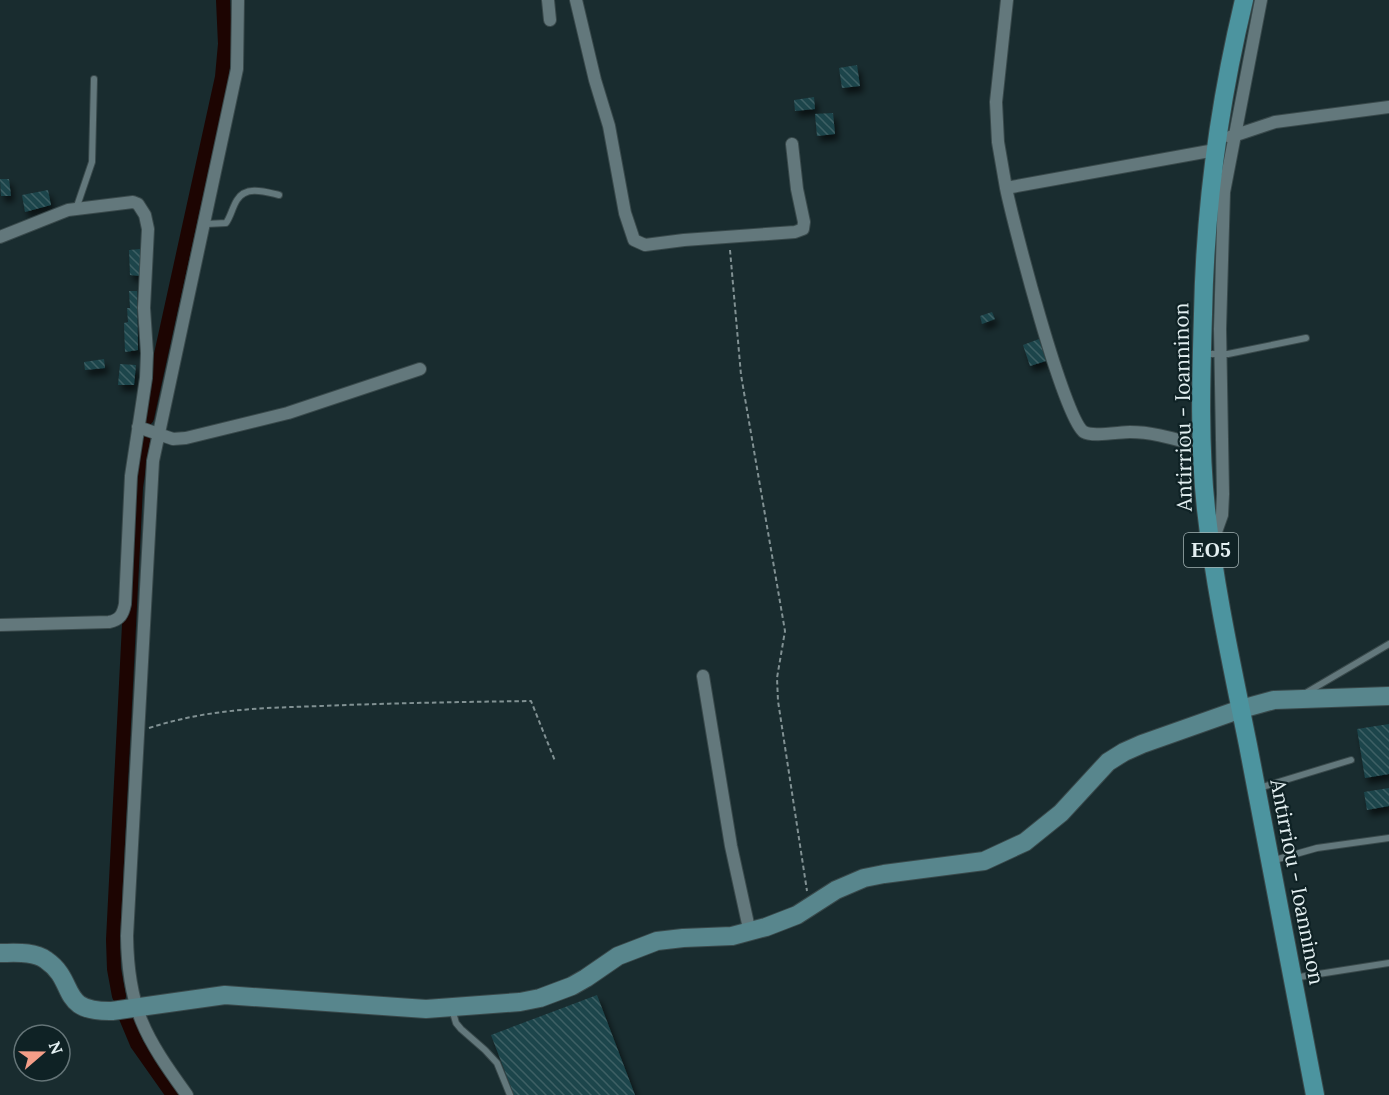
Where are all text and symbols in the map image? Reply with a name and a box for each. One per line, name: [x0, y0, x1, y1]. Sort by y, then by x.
street label: Antirriou - Ioanninon: [1167, 302, 1198, 513]
road number: ΕΟ5: [1184, 533, 1238, 567]
street label: Antirriou - Ioanninon: [1264, 776, 1331, 987]
north arrow: [12, 1023, 72, 1083]
text: N: [45, 1039, 68, 1057]

